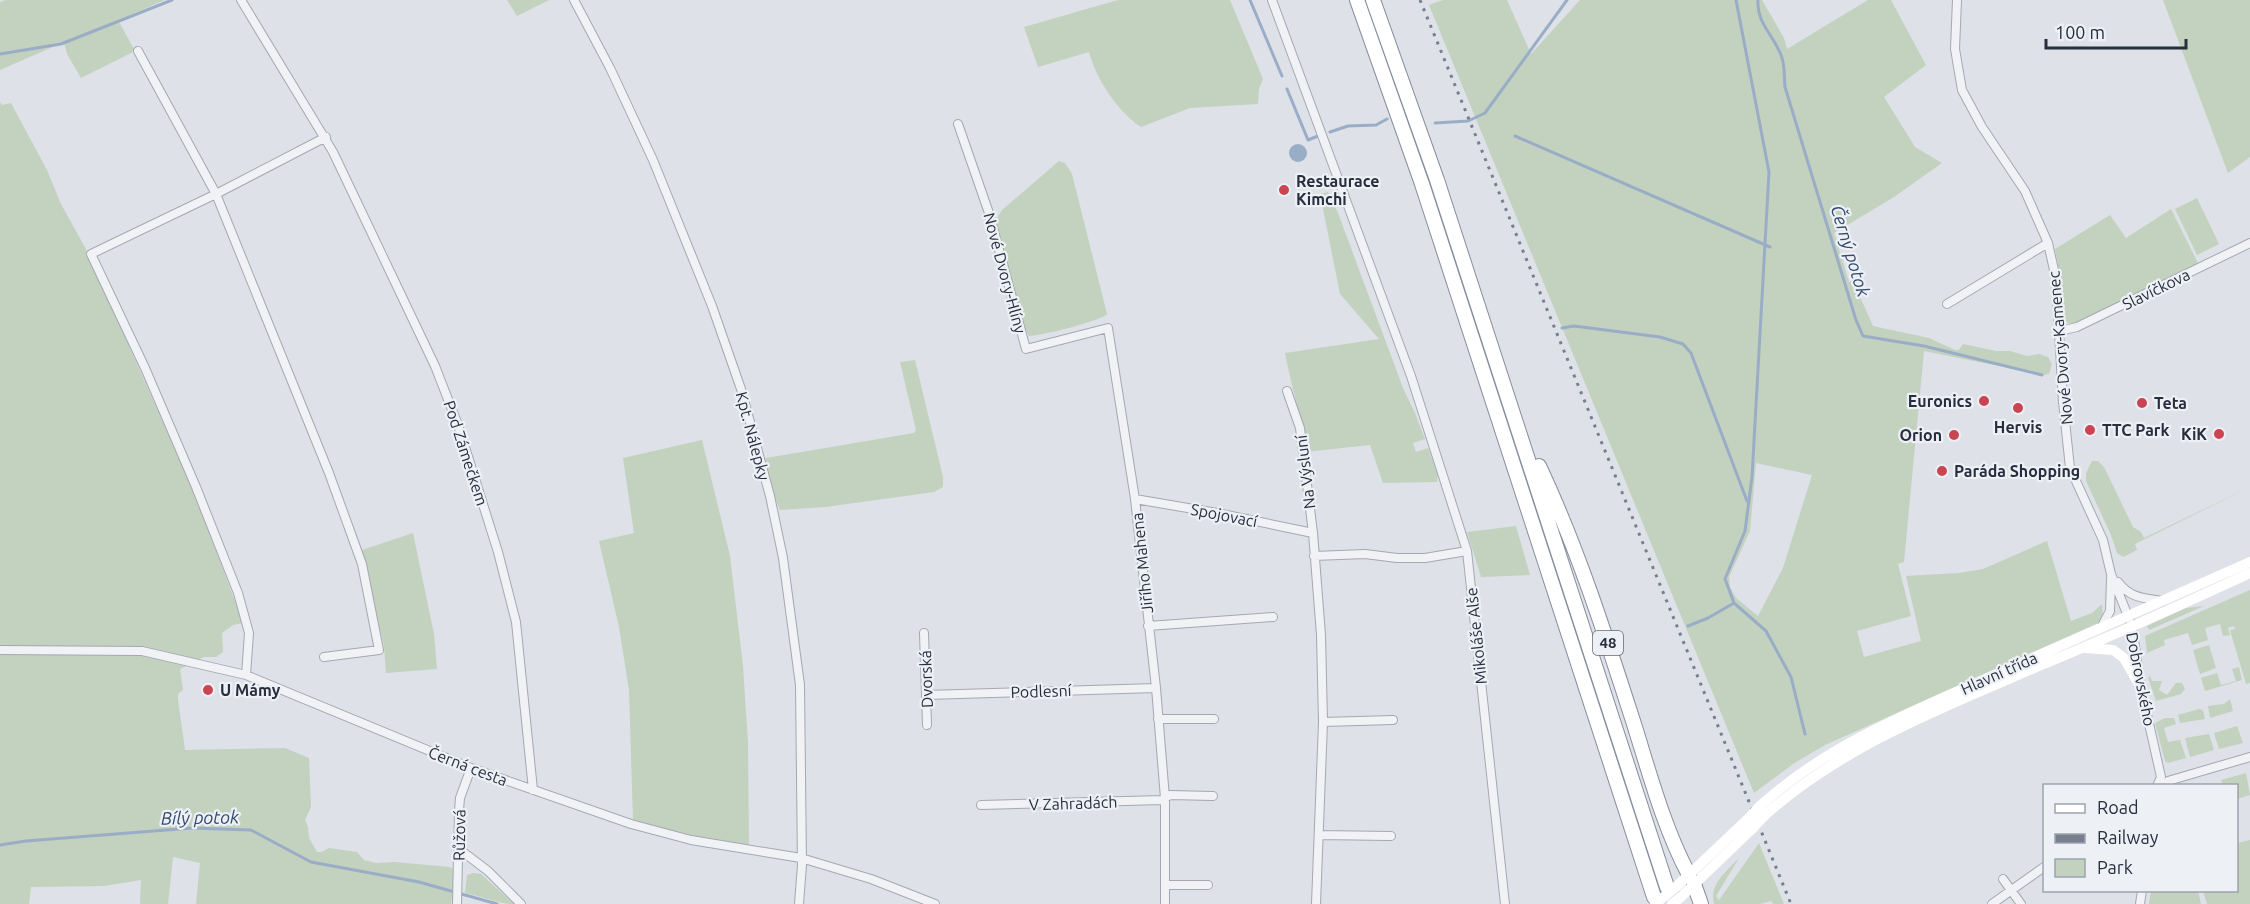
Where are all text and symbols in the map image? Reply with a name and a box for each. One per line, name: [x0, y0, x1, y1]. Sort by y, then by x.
scale bar: [2046, 12, 2186, 50]
text: 100 m: [2055, 22, 2105, 42]
place label: Restaurace Kimchi: [1296, 172, 1380, 208]
marker: Restaurace Kimchi: [1277, 183, 1291, 197]
water label: Černý potok: [1828, 202, 1876, 300]
street label: Nové Dvory-Hlíny: [980, 211, 1030, 336]
street label: Slavíčkova: [2119, 265, 2193, 313]
street label: Nové Dvory-Kamenec: [2044, 270, 2076, 426]
street label: Kpt. Nálepky: [733, 390, 774, 483]
place label: Euronics: [1908, 392, 1972, 410]
marker: Euronics: [1977, 394, 1991, 408]
place label: Teta: [2154, 394, 2187, 412]
marker: Teta: [2135, 396, 2149, 410]
street label: Pod Zámečkem: [441, 398, 491, 508]
marker: Hervis: [2011, 401, 2025, 415]
place label: Hervis: [1994, 418, 2042, 436]
place label: TTC Park: [2102, 421, 2169, 439]
marker: TTC Park: [2083, 423, 2097, 437]
place label: KiK: [2181, 425, 2207, 443]
place label: Orion: [1899, 426, 1942, 444]
marker: KiK: [2212, 427, 2226, 441]
marker: Orion: [1947, 428, 1961, 442]
street label: Na Výsluní: [1291, 433, 1318, 510]
place label: Paráda Shopping: [1954, 462, 2080, 480]
marker: Paráda Shopping: [1935, 464, 1949, 478]
street label: Spojovací: [1189, 500, 1260, 531]
street label: Jiřího Mahena: [1128, 512, 1156, 614]
street label: Mikoláše Alše: [1462, 587, 1490, 685]
road number: 48: [1593, 631, 1623, 655]
street label: Dobrovského: [2123, 631, 2159, 727]
street label: Hlavní třída: [1958, 648, 2040, 698]
street label: Dvorská: [916, 650, 936, 708]
place label: U Mámy: [220, 681, 281, 699]
street label: Podlesní: [1010, 681, 1073, 701]
marker: U Mámy: [201, 683, 215, 697]
street label: Černá cesta: [426, 742, 511, 789]
legend: [2043, 784, 2238, 892]
street label: V Zahradách: [1028, 792, 1118, 814]
text: Road: [2097, 797, 2139, 817]
water label: Bílý potok: [161, 806, 240, 828]
street label: Růžová: [450, 809, 468, 861]
text: Railway: [2097, 827, 2159, 847]
text: Park: [2097, 857, 2133, 877]

